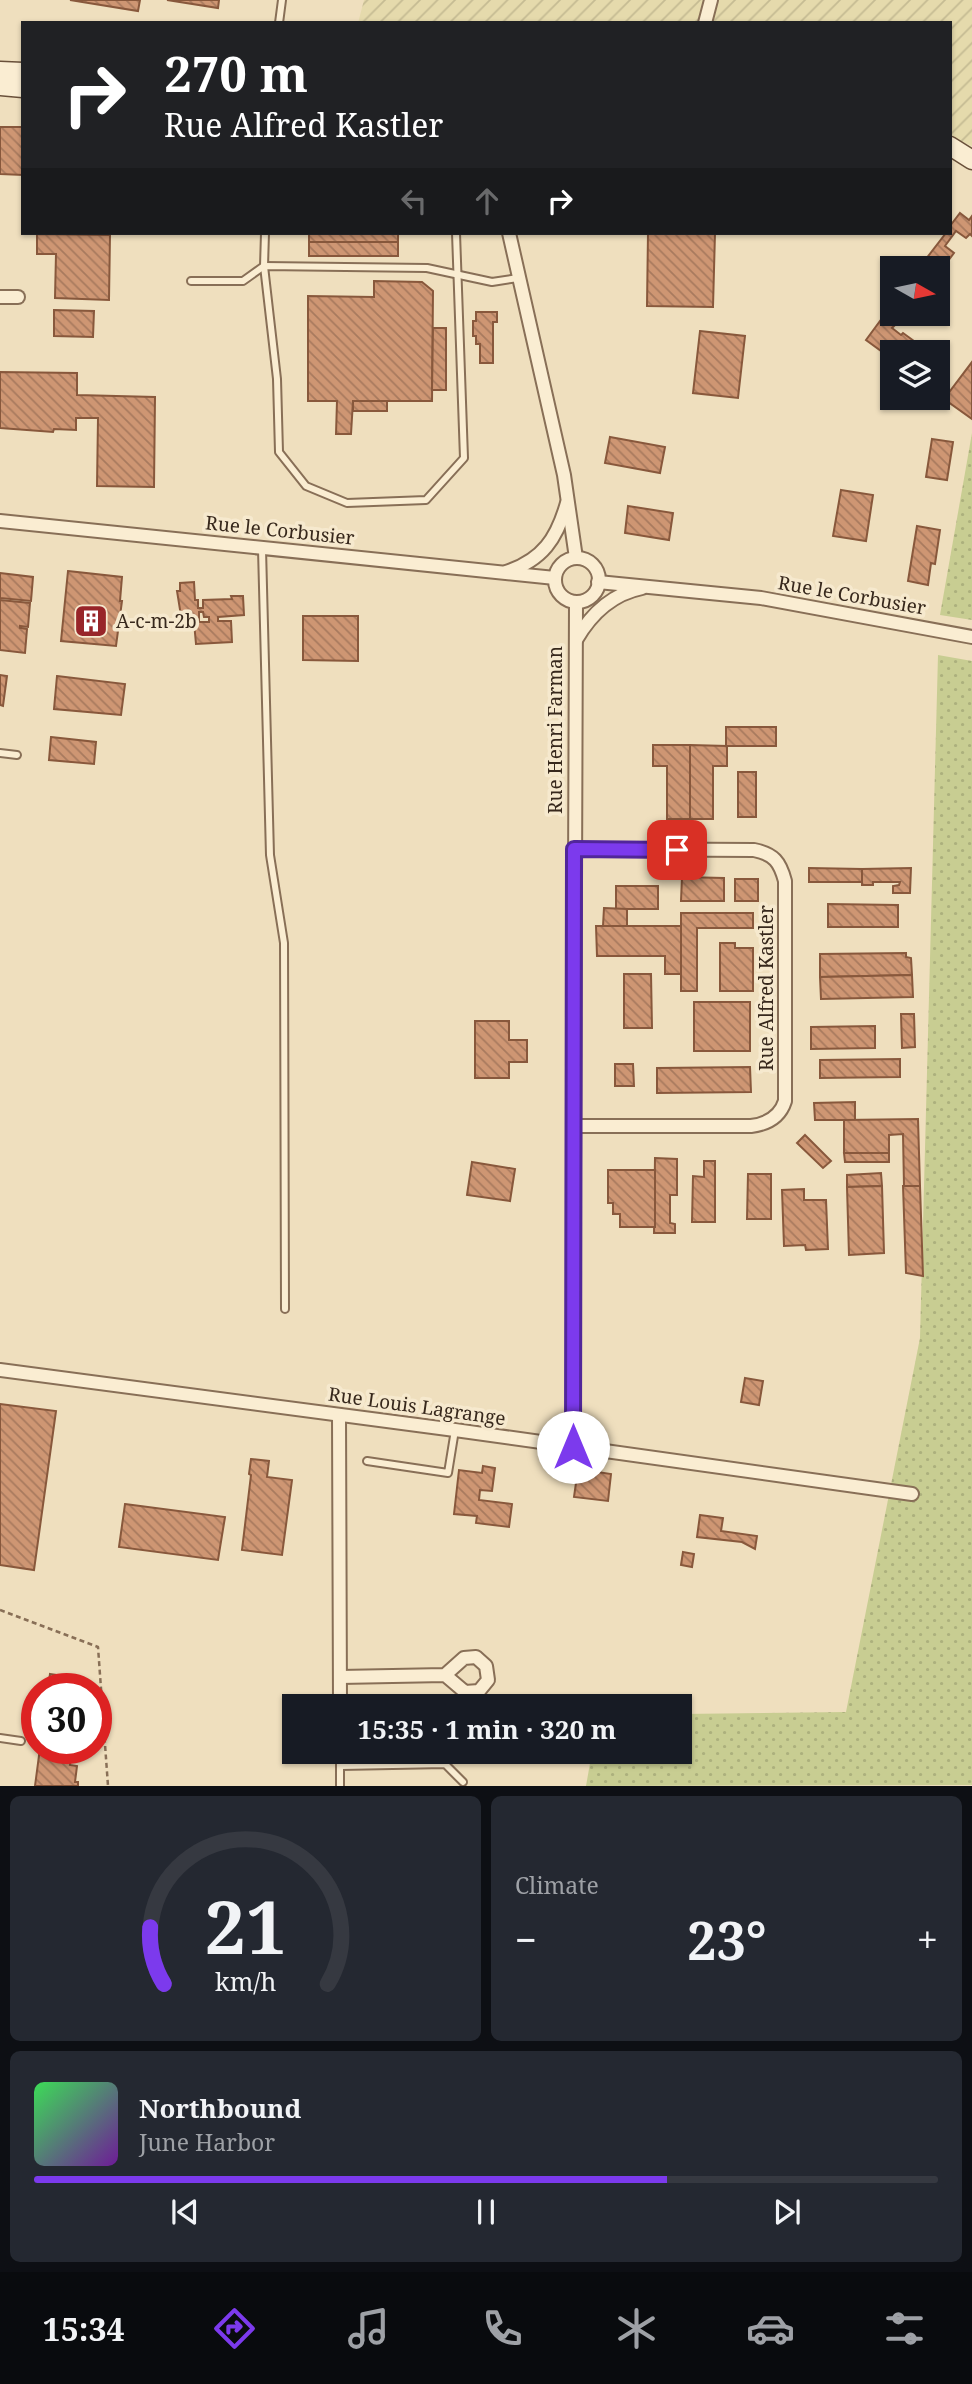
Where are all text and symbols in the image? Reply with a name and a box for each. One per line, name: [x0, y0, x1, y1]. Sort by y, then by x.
text: 270 m: [164, 40, 308, 106]
icon: right: [49, 49, 140, 140]
text: Rue Alfred Kastler: [164, 103, 443, 146]
icon: left: [395, 182, 433, 220]
icon: ahead: [468, 182, 506, 220]
icon: right: [541, 182, 579, 220]
north arrow: [880, 256, 950, 326]
map controls: [880, 256, 950, 410]
button: layers: [880, 340, 950, 410]
street label: Rue le Corbusier: [204, 509, 356, 551]
street label: Rue le Corbusier: [776, 569, 928, 621]
building icon: A-c-m-2b: [72, 602, 110, 640]
place label: A-c-m-2b: [116, 608, 197, 634]
street label: Rue Henri Farman: [542, 646, 568, 814]
pin: [647, 820, 707, 880]
icon: arrive: [658, 831, 696, 869]
street label: Rue Alfred Kastler: [753, 905, 779, 1071]
street label: Rue Louis Lagrange: [327, 1381, 507, 1431]
position arrow: [536, 1410, 610, 1484]
speed limit sign: 30: [21, 1673, 112, 1764]
text: 15:35 · 1 min · 320 m: [357, 1711, 617, 1747]
text: Climate: [515, 1869, 599, 1901]
text: 21: [204, 1877, 287, 1976]
text: 23°: [687, 1904, 767, 1975]
text: −: [515, 1913, 537, 1965]
text: +: [917, 1913, 938, 1965]
text: km/h: [215, 1964, 276, 1998]
text: Northbound: [139, 2090, 301, 2126]
text: June Harbor: [139, 2126, 275, 2158]
icon: previous: [166, 2193, 204, 2231]
icon: pause: [467, 2193, 505, 2231]
icon: next: [768, 2193, 806, 2231]
icon: directions: [210, 2304, 259, 2353]
icon: music: [344, 2304, 393, 2353]
icon: phone: [478, 2304, 527, 2353]
icon: climate: [612, 2304, 661, 2353]
icon: car: [746, 2304, 795, 2353]
icon: filters: [880, 2304, 929, 2353]
text: 15:34: [43, 2307, 125, 2350]

